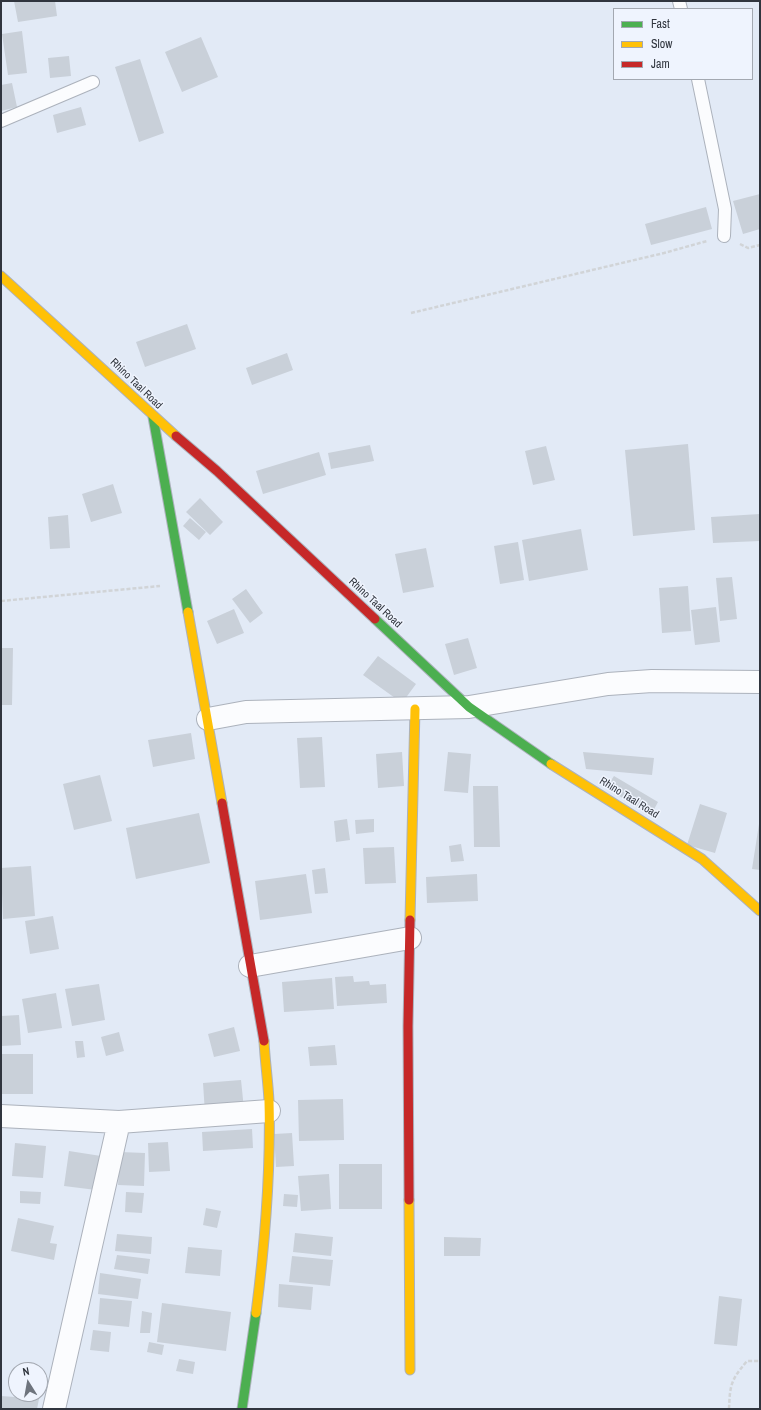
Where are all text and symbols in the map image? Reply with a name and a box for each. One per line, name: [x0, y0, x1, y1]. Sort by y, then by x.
legend: [613, 8, 753, 80]
text: Fast: [651, 16, 670, 32]
text: Slow: [651, 36, 672, 52]
text: Jam: [651, 56, 670, 72]
street label: Rhino Taal Road: [107, 356, 165, 412]
street label: Rhino Taal Road: [346, 575, 404, 631]
street label: Rhino Taal Road: [597, 775, 661, 821]
north arrow: [8, 1362, 48, 1402]
text: N: [21, 1364, 30, 1379]

